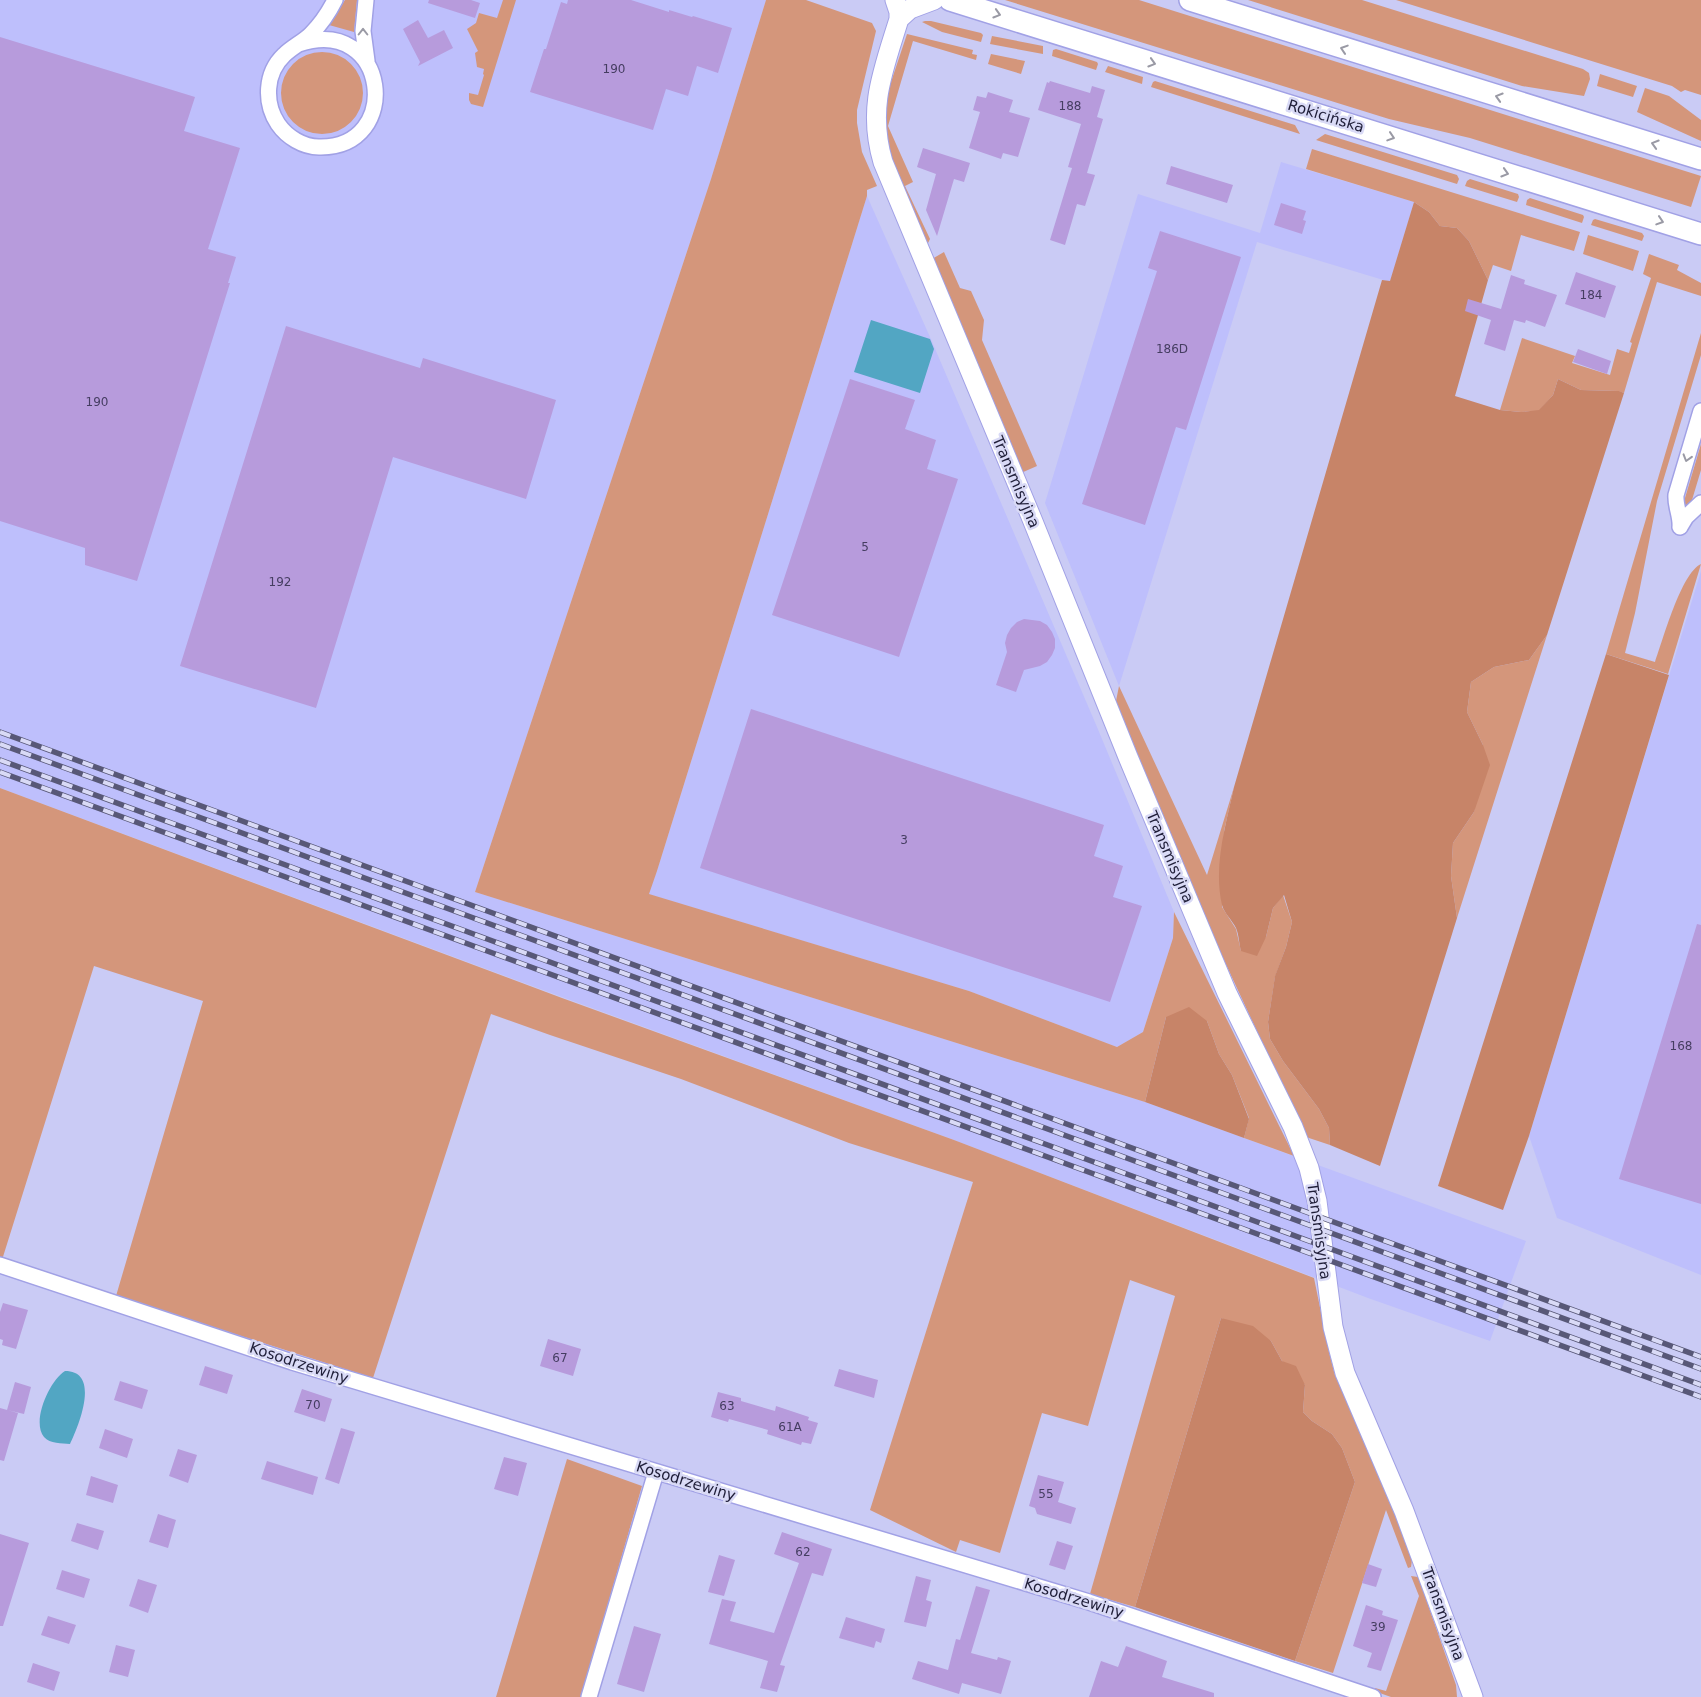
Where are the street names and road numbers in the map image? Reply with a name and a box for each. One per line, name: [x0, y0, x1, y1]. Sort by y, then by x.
street label: Rokicińska: [1286, 96, 1366, 136]
street label: Transmisyjna: [988, 432, 1043, 531]
street label: Transmisyjna: [1142, 807, 1197, 906]
street label: Transmisyjna: [1303, 1180, 1335, 1281]
street label: Kosodrzewiny: [247, 1339, 351, 1387]
street label: Kosodrzewiny: [634, 1457, 738, 1505]
street label: Transmisyjna: [1417, 1564, 1468, 1663]
street label: Kosodrzewiny: [1022, 1574, 1126, 1622]

